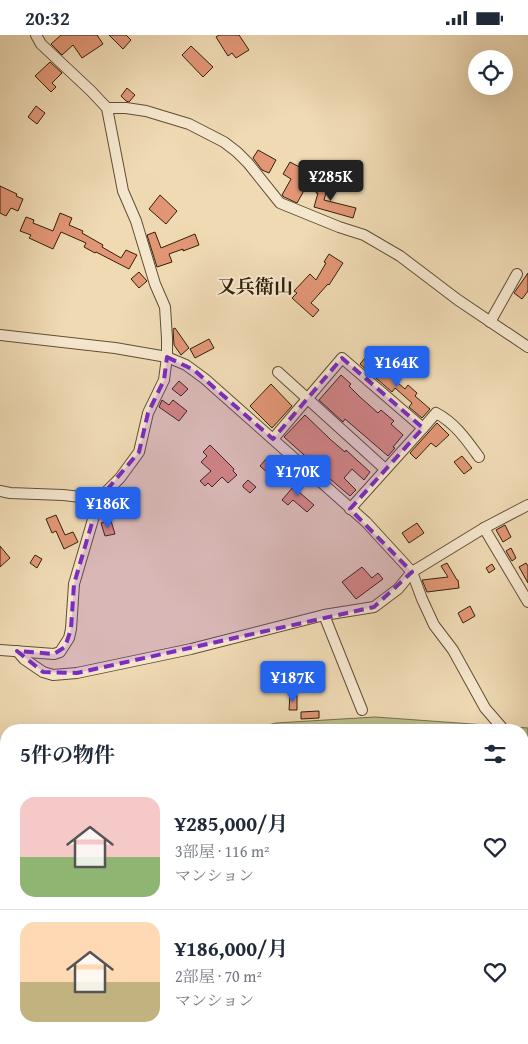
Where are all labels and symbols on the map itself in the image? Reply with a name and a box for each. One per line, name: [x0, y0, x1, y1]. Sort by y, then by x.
pin: ¥285K: [296, 159, 366, 202]
district label: 又兵衛山: [217, 272, 293, 300]
pin: ¥164K: [362, 345, 432, 388]
pin: ¥170K: [263, 455, 333, 497]
pin: ¥186K: [73, 487, 143, 529]
pin: ¥187K: [258, 661, 328, 703]

